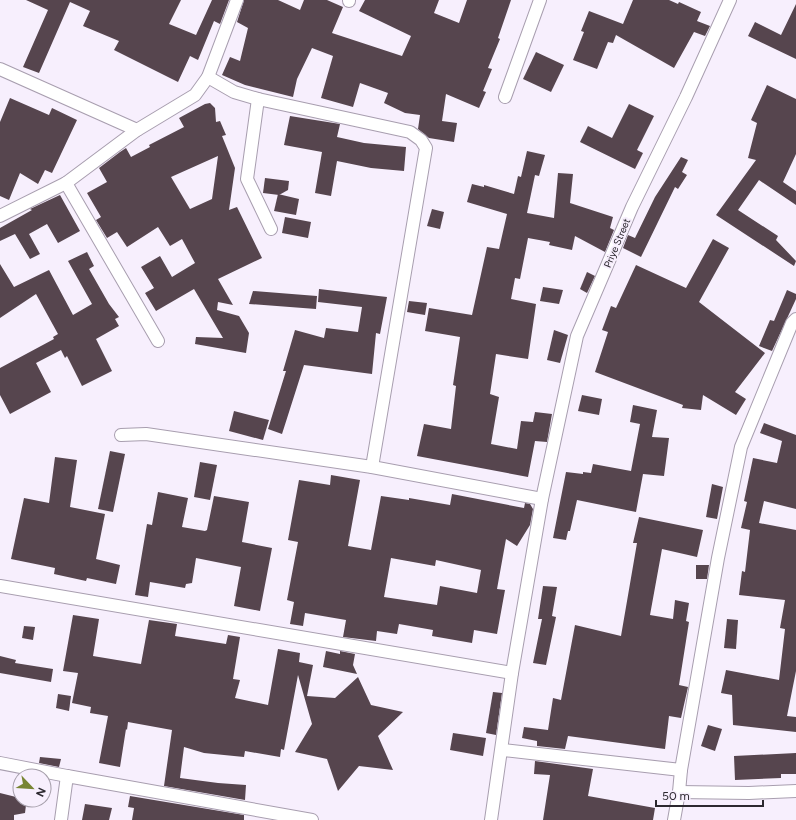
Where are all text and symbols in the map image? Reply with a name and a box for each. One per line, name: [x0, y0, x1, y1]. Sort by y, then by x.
street label: Priye Street: [601, 216, 633, 270]
north arrow: [12, 768, 52, 808]
scale bar: [656, 782, 763, 808]
text: N: [33, 785, 48, 799]
text: 50 m: [662, 789, 690, 803]

